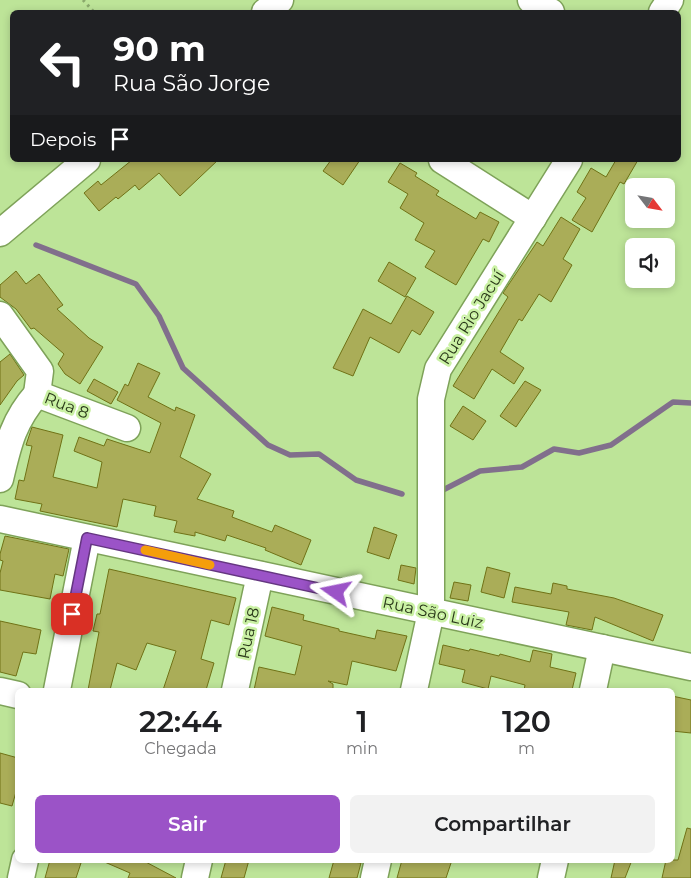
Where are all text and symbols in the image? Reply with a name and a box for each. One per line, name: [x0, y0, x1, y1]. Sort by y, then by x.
text: 90 m: [113, 27, 206, 70]
icon: left: [30, 30, 95, 95]
text: Rua São Jorge: [113, 70, 270, 97]
icon: arrive: [106, 125, 134, 153]
text: Depois: [30, 128, 96, 151]
north arrow: [625, 178, 675, 228]
map controls: [625, 178, 675, 288]
button: sound: [625, 238, 675, 288]
street label: Rua Rio Jacuí: [435, 266, 508, 368]
street label: Rua 8: [42, 388, 92, 423]
position arrow: [309, 565, 361, 617]
pin: [51, 593, 93, 635]
street label: Rua São Luiz: [381, 593, 485, 632]
icon: arrive: [58, 600, 86, 628]
street label: Rua 18: [234, 606, 263, 660]
text: 22:44: [139, 703, 222, 740]
text: 1: [356, 703, 368, 740]
text: 120: [502, 703, 551, 740]
text: Chegada: [144, 739, 217, 758]
text: min: [346, 739, 378, 758]
text: m: [518, 739, 535, 758]
button: Sair: [35, 795, 340, 853]
button: Compartilhar: [350, 795, 655, 853]

